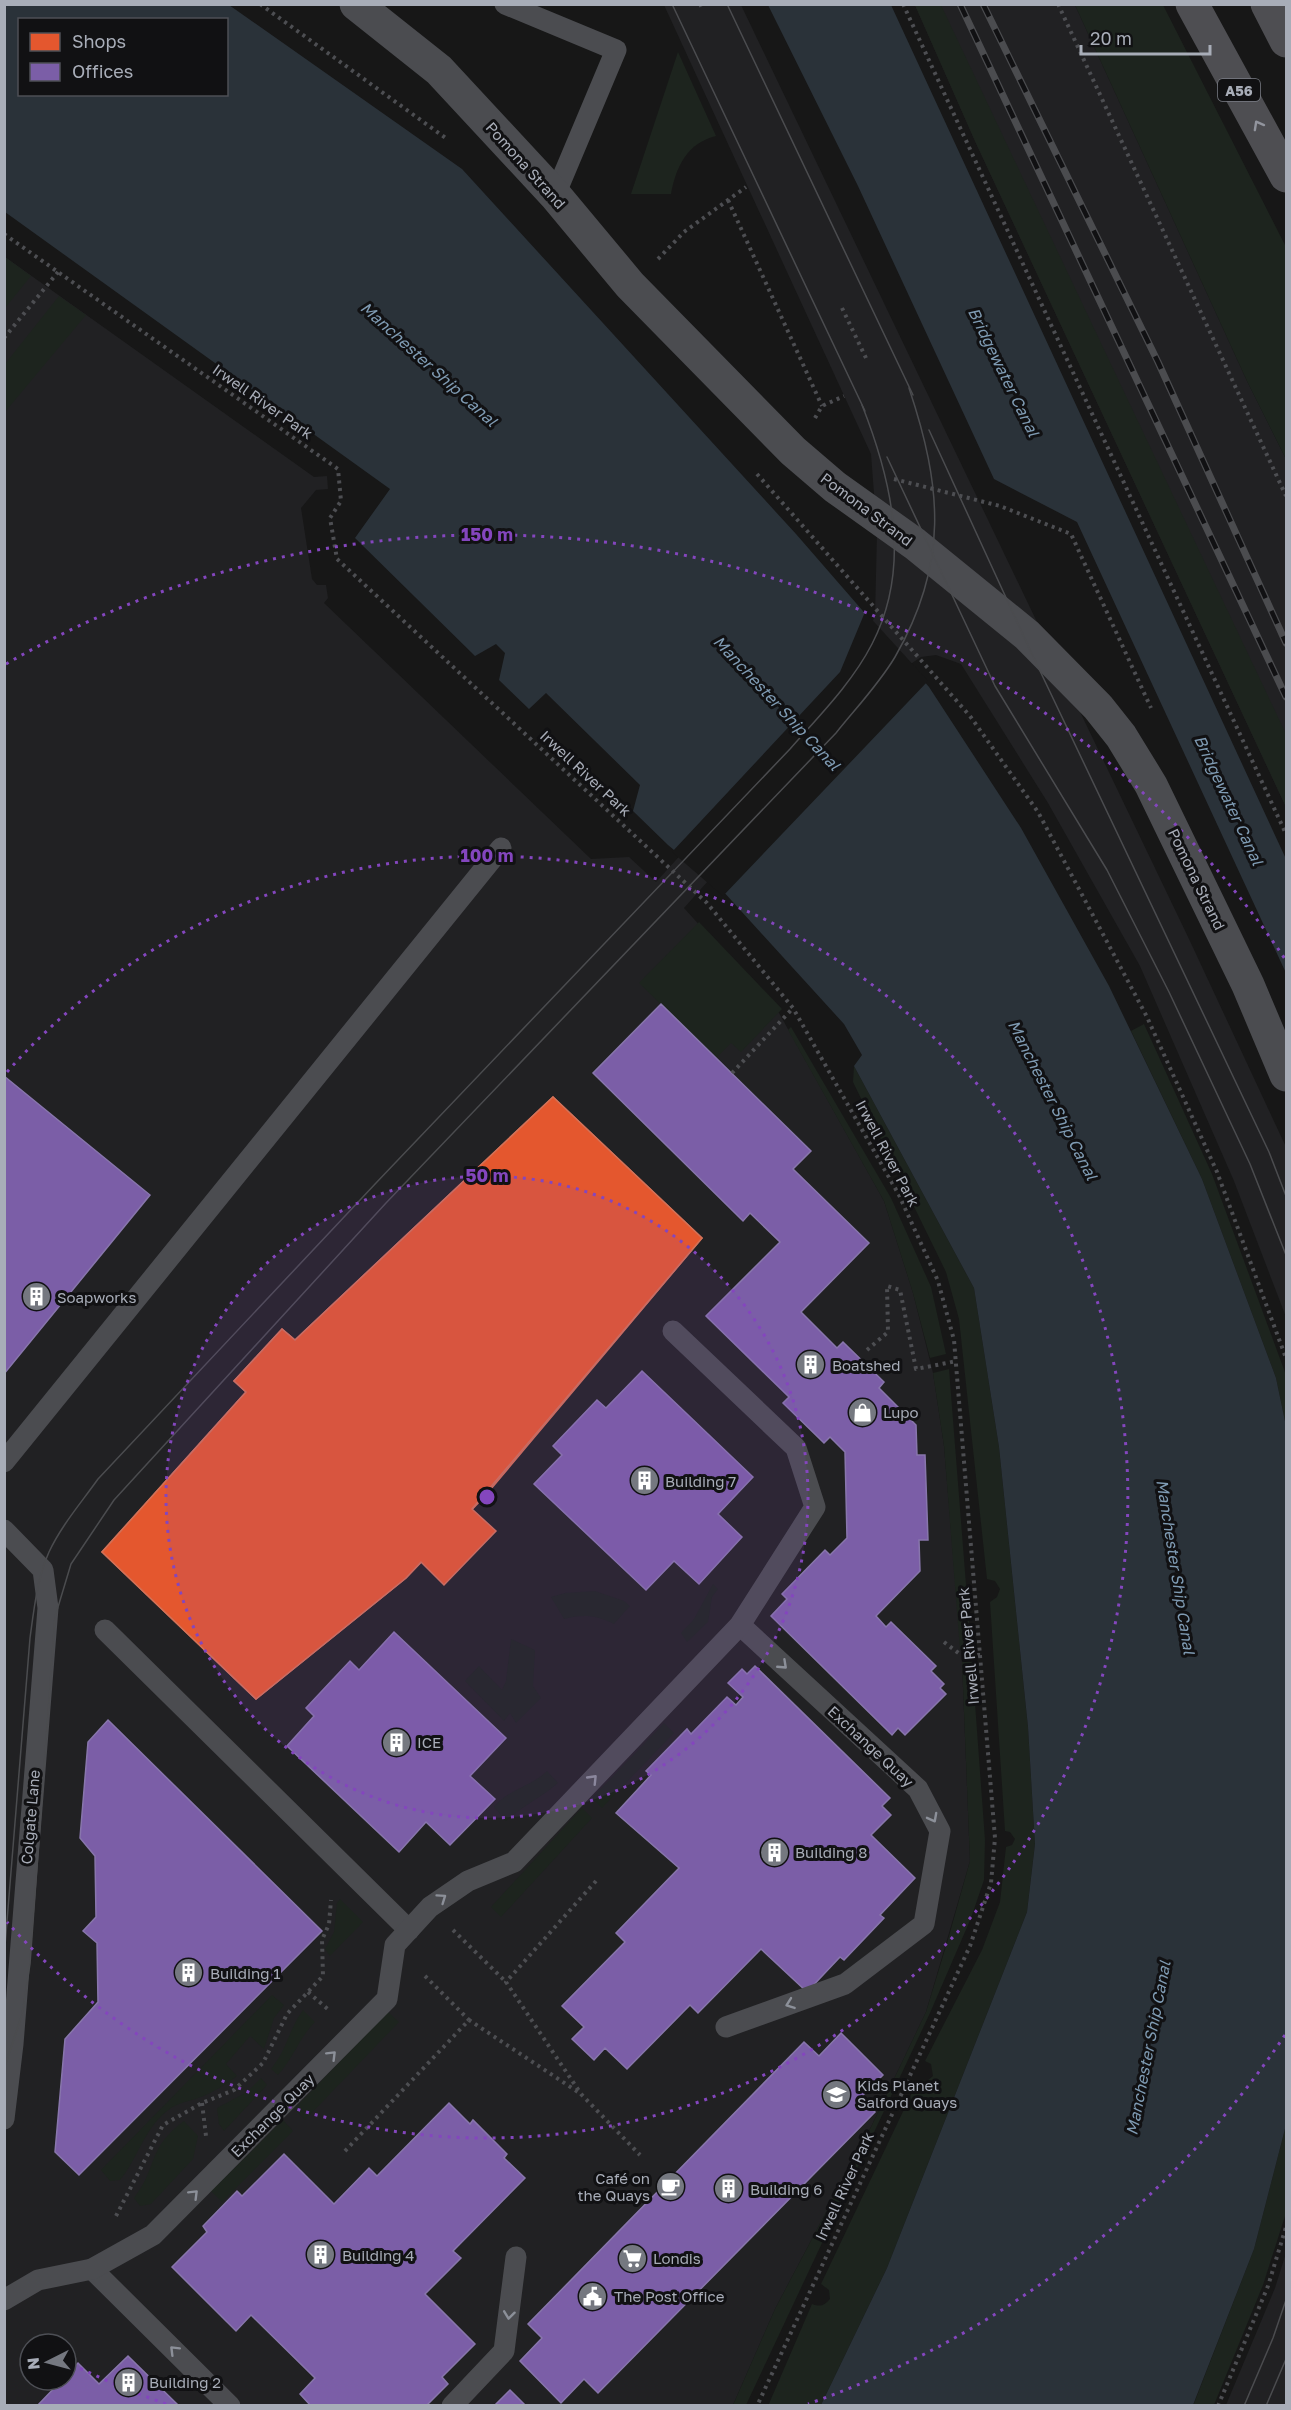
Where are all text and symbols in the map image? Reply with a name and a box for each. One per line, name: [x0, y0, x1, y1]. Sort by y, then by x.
legend: [18, 18, 228, 96]
scale bar: [1081, 18, 1210, 56]
text: 20 m: [1090, 27, 1132, 49]
text: Shops: [72, 30, 126, 52]
text: Offices: [72, 60, 133, 82]
road number: A56: [1218, 79, 1260, 101]
street label: Pomona Strand: [482, 118, 570, 212]
one-way arrow: [1254, 121, 1265, 131]
water label: Manchester Ship Canal: [357, 297, 502, 431]
water label: Bridgewater Canal: [964, 304, 1044, 441]
street label: Irwell River Park: [210, 360, 317, 443]
street label: Pomona Strand: [818, 469, 916, 549]
text: 150 m: [461, 523, 513, 545]
water label: Manchester Ship Canal: [709, 631, 845, 775]
street label: Irwell River Park: [537, 726, 636, 820]
water label: Bridgewater Canal: [1190, 732, 1268, 869]
street label: Pomona Strand: [1165, 825, 1229, 933]
text: 100 m: [461, 844, 513, 866]
water label: Manchester Ship Canal: [1004, 1017, 1102, 1184]
street label: Irwell River Park: [852, 1097, 924, 1210]
text: 50 m: [466, 1164, 508, 1186]
building icon: Soapworks: [20, 1281, 52, 1313]
place label: Soapworks: [57, 1288, 136, 1306]
building icon: Boatshed: [795, 1349, 827, 1381]
place label: Boatshed: [832, 1356, 900, 1374]
shop icon: Lupo: [846, 1396, 878, 1428]
place label: Lupo: [883, 1403, 919, 1421]
building icon: Building 7: [628, 1465, 660, 1497]
place label: Building 7: [665, 1472, 736, 1490]
water label: Manchester Ship Canal: [1152, 1478, 1200, 1657]
centre of rings: [477, 1487, 497, 1507]
street label: Irwell River Park: [954, 1586, 982, 1706]
one-way arrow: [776, 1658, 787, 1669]
street label: Exchange Quay: [824, 1702, 918, 1791]
building icon: ICE: [380, 1726, 412, 1758]
place label: ICE: [417, 1733, 441, 1751]
street label: Colgate Lane: [17, 1769, 43, 1865]
one-way arrow: [586, 1776, 597, 1786]
one-way arrow: [926, 1812, 937, 1822]
building icon: Building 8: [758, 1836, 790, 1868]
place label: Building 8: [795, 1843, 867, 1861]
one-way arrow: [436, 1894, 447, 1905]
building icon: Building 1: [173, 1957, 205, 1989]
water label: Manchester Ship Canal: [1121, 1958, 1175, 2137]
place label: Building 1: [210, 1964, 281, 1982]
one-way arrow: [785, 1996, 796, 2009]
one-way arrow: [324, 2051, 335, 2062]
street label: Exchange Quay: [227, 2069, 318, 2160]
place label: Kids Planet Salford Quays: [857, 2076, 957, 2111]
school or university icon: Kids Planet Salford Quays: [820, 2078, 852, 2110]
street label: Irwell River Park: [811, 2128, 877, 2243]
place label: Café on the Quays: [578, 2169, 650, 2204]
cafe icon: Café on the Quays: [655, 2171, 687, 2203]
building icon: Building 6: [713, 2173, 745, 2205]
place label: Building 6: [750, 2180, 822, 2198]
one-way arrow: [187, 2190, 198, 2201]
building icon: Building 4: [305, 2239, 337, 2271]
supermarket icon: Londis: [616, 2242, 648, 2274]
place label: Building 4: [342, 2246, 414, 2264]
place label: Londis: [653, 2249, 701, 2267]
public building icon: The Post Office: [577, 2280, 609, 2312]
place label: The Post Office: [614, 2287, 725, 2305]
one-way arrow: [503, 2310, 515, 2320]
north arrow: [18, 2332, 78, 2392]
one-way arrow: [170, 2346, 181, 2357]
text: N: [23, 2356, 44, 2371]
building icon: Building 2: [112, 2366, 144, 2398]
place label: Building 2: [149, 2373, 221, 2391]

